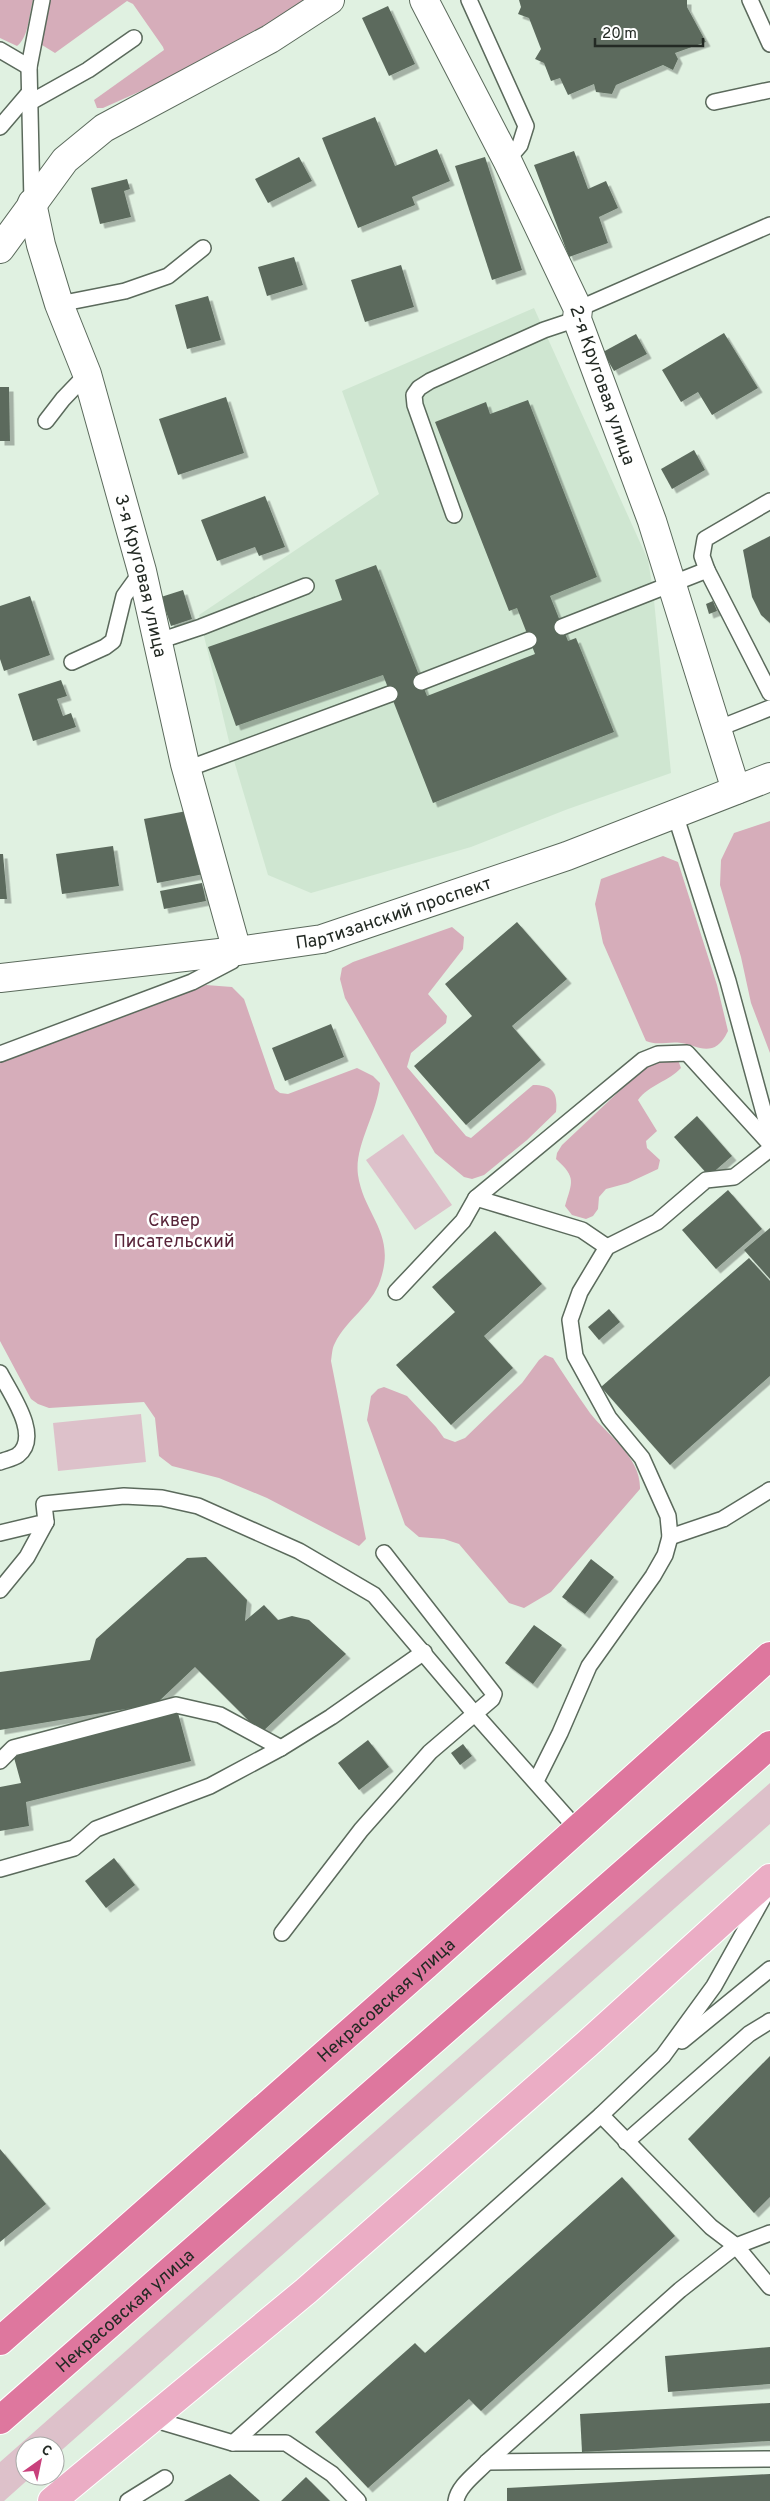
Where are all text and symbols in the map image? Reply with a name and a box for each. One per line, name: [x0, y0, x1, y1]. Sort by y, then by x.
scale bar: [595, 15, 702, 47]
text: 20 m: [602, 25, 637, 44]
street label: 2-я Круговая улица: [563, 303, 640, 468]
street label: 3-я Круговая улица: [108, 492, 171, 660]
street label: Партизанский проспект: [294, 872, 495, 956]
park label: Cквер Писательский: [113, 1210, 235, 1254]
street label: Некрасовская улица: [313, 1934, 461, 2069]
street label: Некрасовская улица: [52, 2245, 200, 2379]
north arrow: [15, 2436, 65, 2486]
text: С: [38, 2442, 55, 2461]

